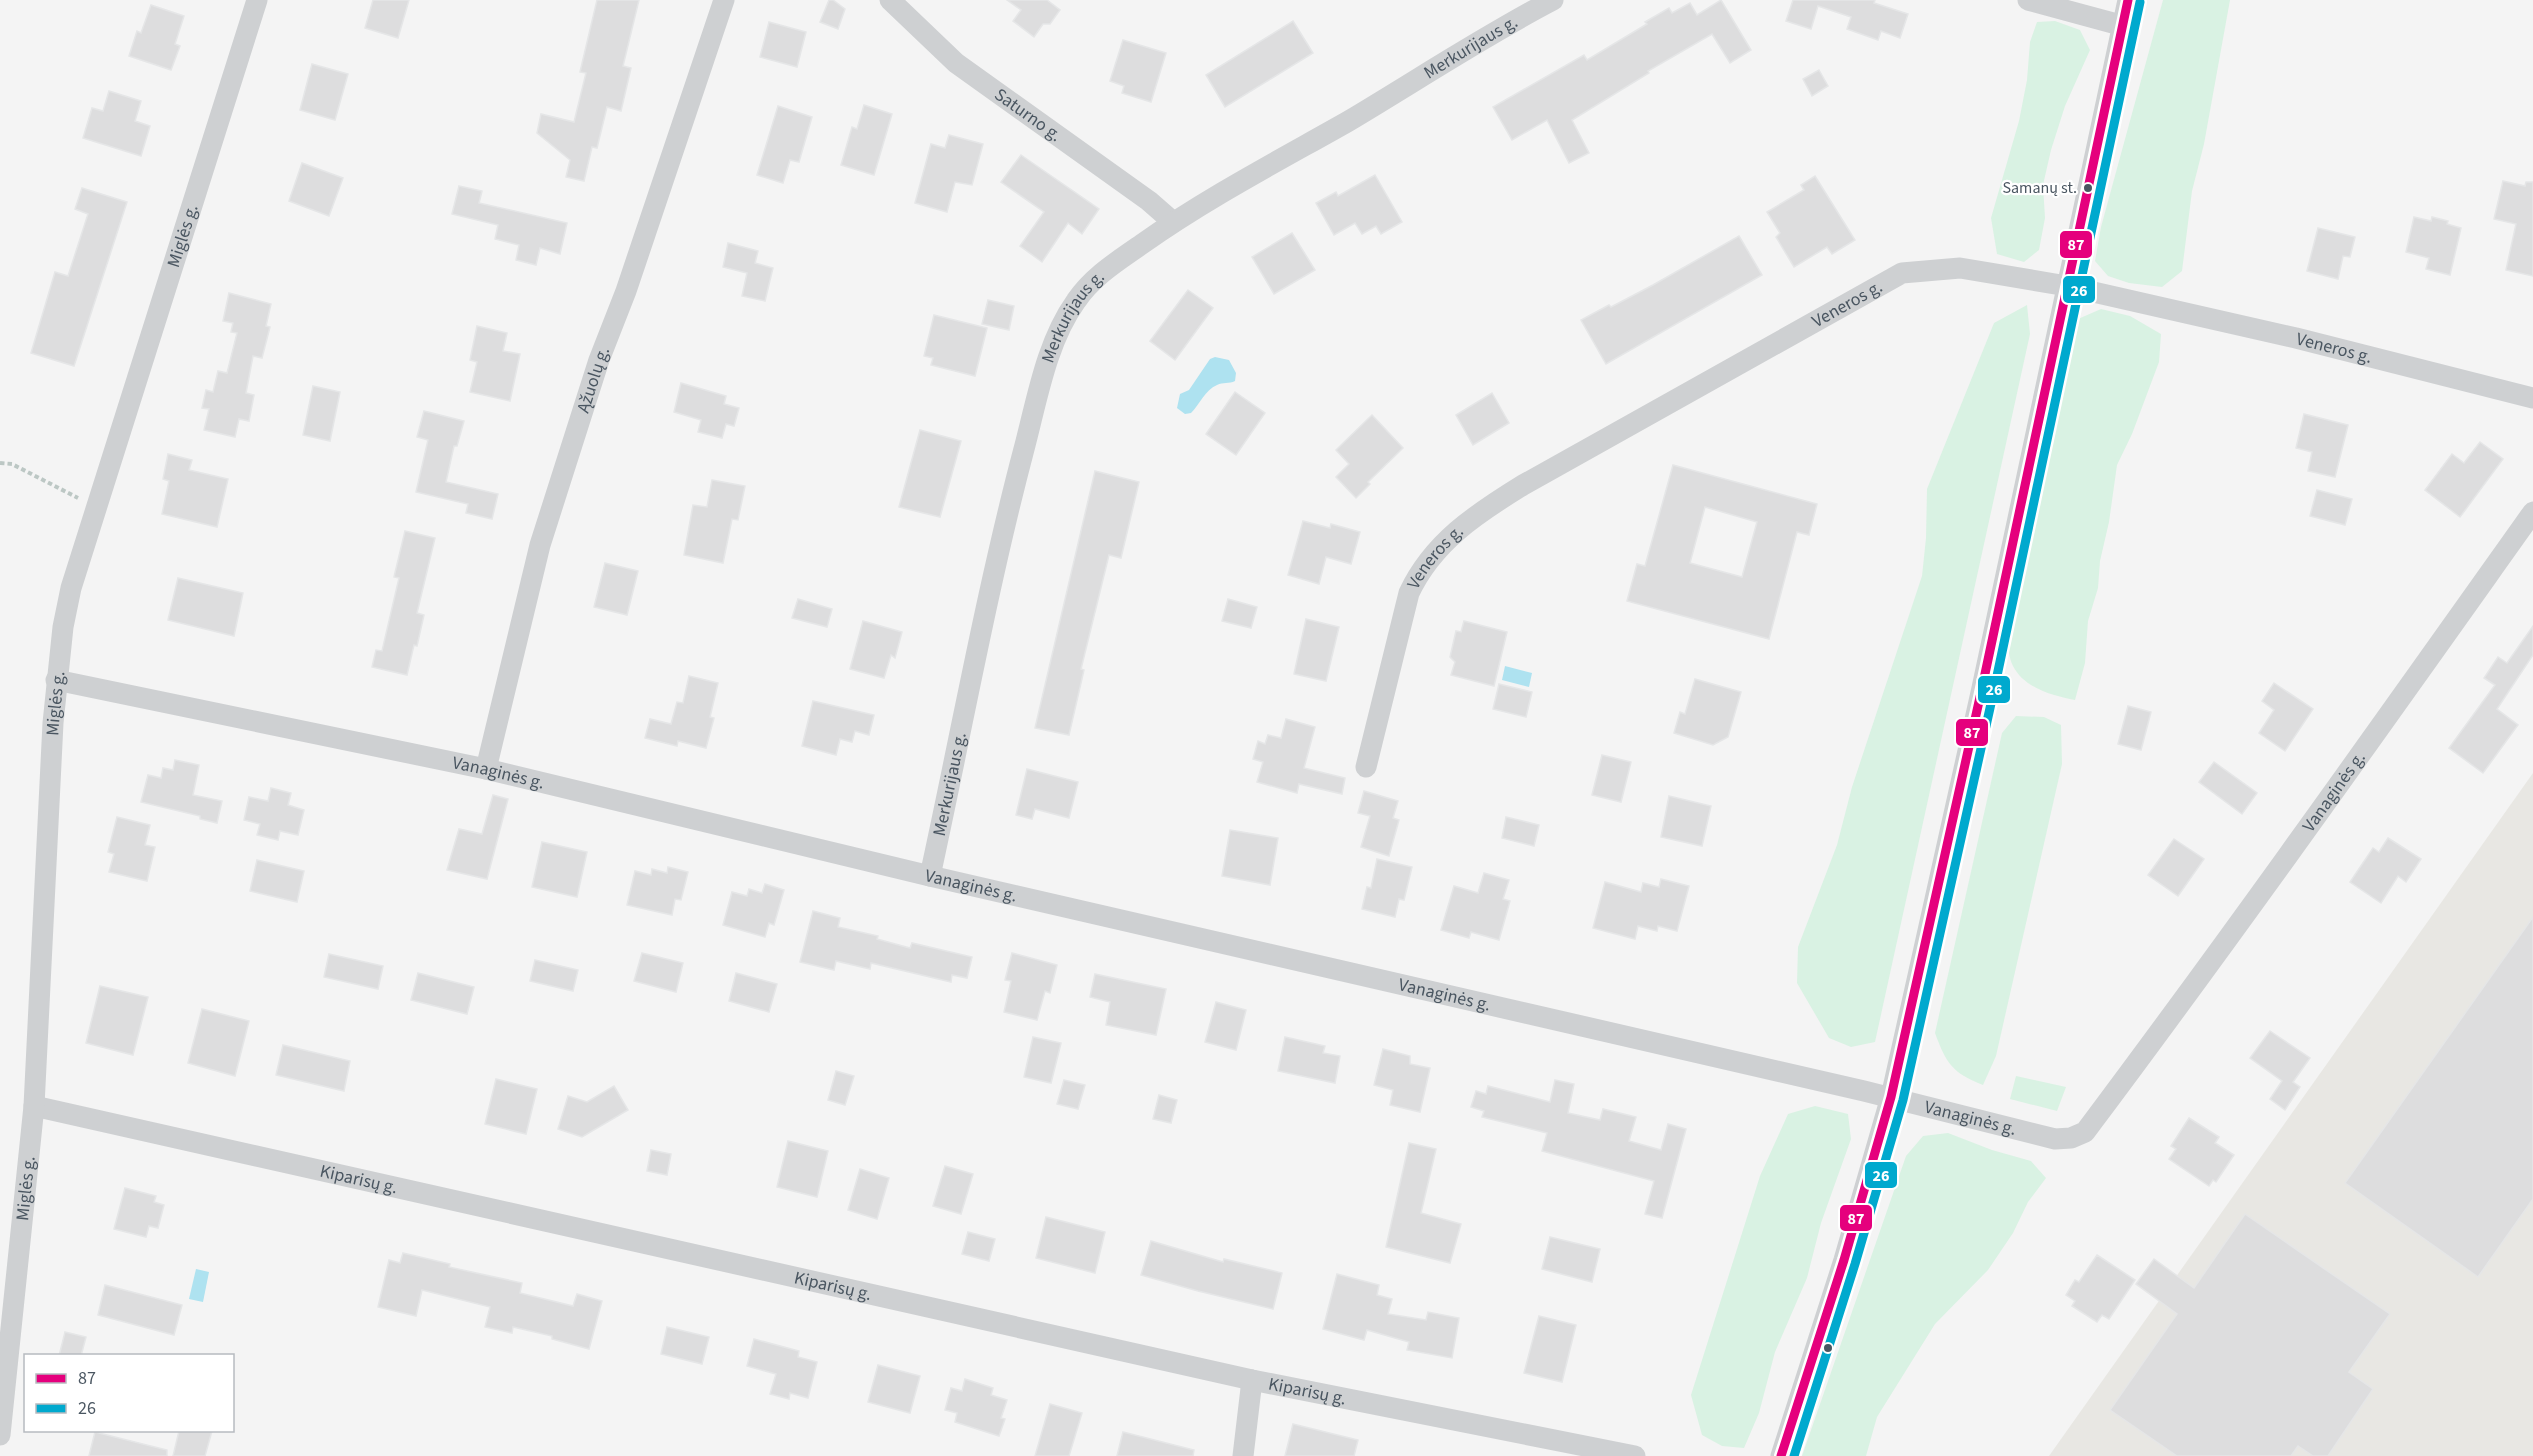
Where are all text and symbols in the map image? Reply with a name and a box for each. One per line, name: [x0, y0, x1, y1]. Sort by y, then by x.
street label: Merkurijaus g.: [1419, 9, 1522, 85]
street label: Saturno g.: [989, 82, 1067, 147]
place label: Samanų st.: [2003, 177, 2077, 199]
marker: Samanų st.: [2082, 182, 2094, 194]
street label: Miglės g.: [161, 201, 204, 270]
line badge: 87: [2059, 230, 2093, 259]
text: 87: [2068, 234, 2084, 256]
street label: Merkurijaus g.: [1035, 264, 1110, 366]
street label: Veneros g.: [1807, 274, 1887, 334]
line badge: 26: [2062, 275, 2096, 304]
text: 26: [2071, 280, 2087, 302]
street label: Veneros g.: [2294, 326, 2375, 369]
street label: Ąžuolų g.: [570, 343, 616, 416]
street label: Veneros g.: [1401, 519, 1469, 593]
street label: Miglės g.: [40, 670, 71, 736]
line badge: 26: [1977, 675, 2011, 704]
text: 26: [1986, 679, 2002, 701]
line badge: 87: [1955, 718, 1989, 747]
text: 87: [1964, 722, 1980, 744]
street label: Merkurijaus g.: [926, 730, 972, 838]
street label: Vanaginės g.: [2296, 746, 2371, 837]
street label: Vanaginės g.: [450, 750, 547, 795]
street label: Vanaginės g.: [922, 863, 1020, 908]
street label: Vanaginės g.: [1396, 972, 1493, 1017]
street label: Vanaginės g.: [1922, 1094, 2019, 1141]
street label: Miglės g.: [10, 1155, 41, 1222]
street label: Kiparisų g.: [318, 1158, 400, 1200]
line badge: 26: [1864, 1161, 1898, 1189]
text: 26: [1873, 1165, 1889, 1187]
line badge: 87: [1839, 1204, 1873, 1232]
text: 87: [1848, 1208, 1864, 1230]
street label: Kiparisų g.: [792, 1265, 874, 1307]
unlabelled marker: [1822, 1342, 1834, 1354]
legend: [24, 1354, 234, 1432]
text: 87: [78, 1366, 96, 1391]
street label: Kiparisų g.: [1266, 1371, 1349, 1411]
text: 26: [78, 1396, 96, 1421]

